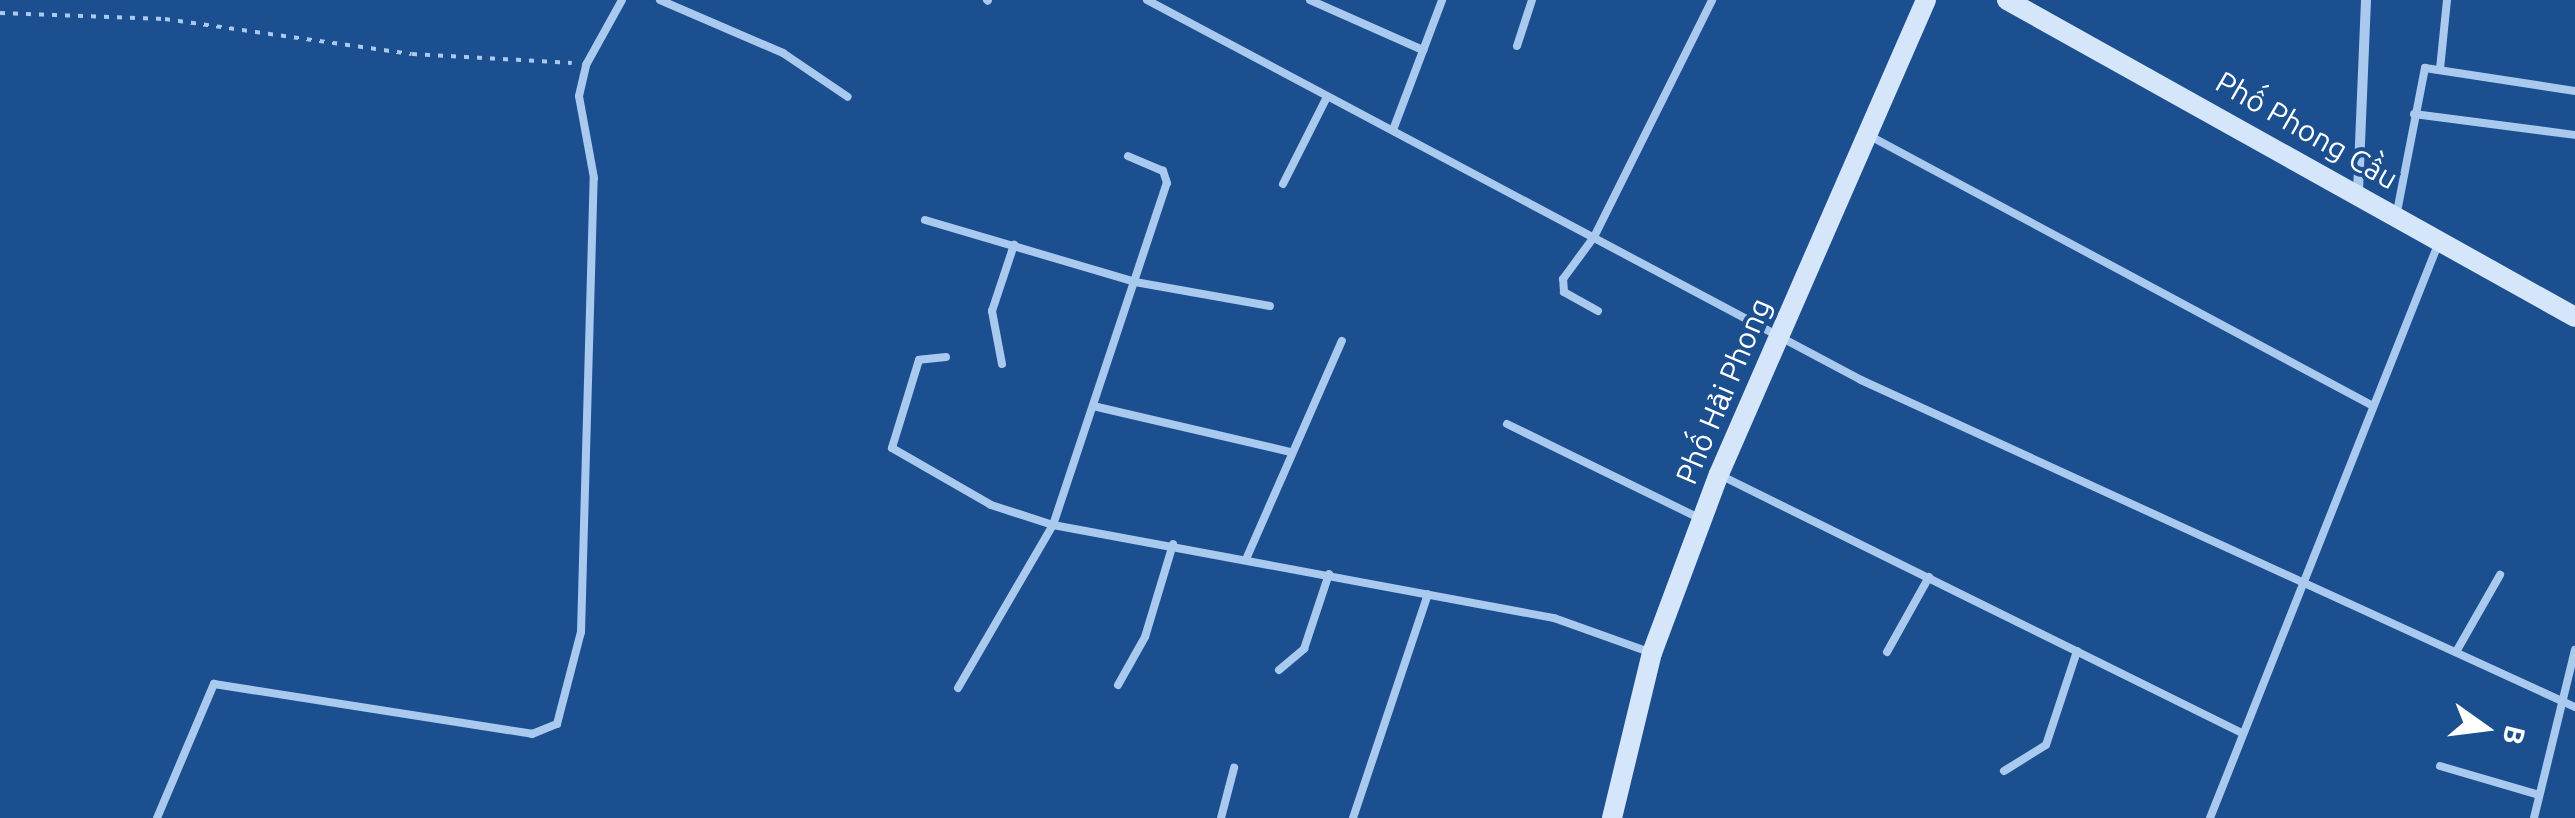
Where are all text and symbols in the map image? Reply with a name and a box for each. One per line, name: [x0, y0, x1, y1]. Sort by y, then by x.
street label: Phố Phong Cầu: [2210, 63, 2404, 197]
street label: Phố Hải Phong: [1668, 293, 1778, 489]
north arrow: [2435, 678, 2535, 778]
text: B: [2497, 723, 2532, 748]

